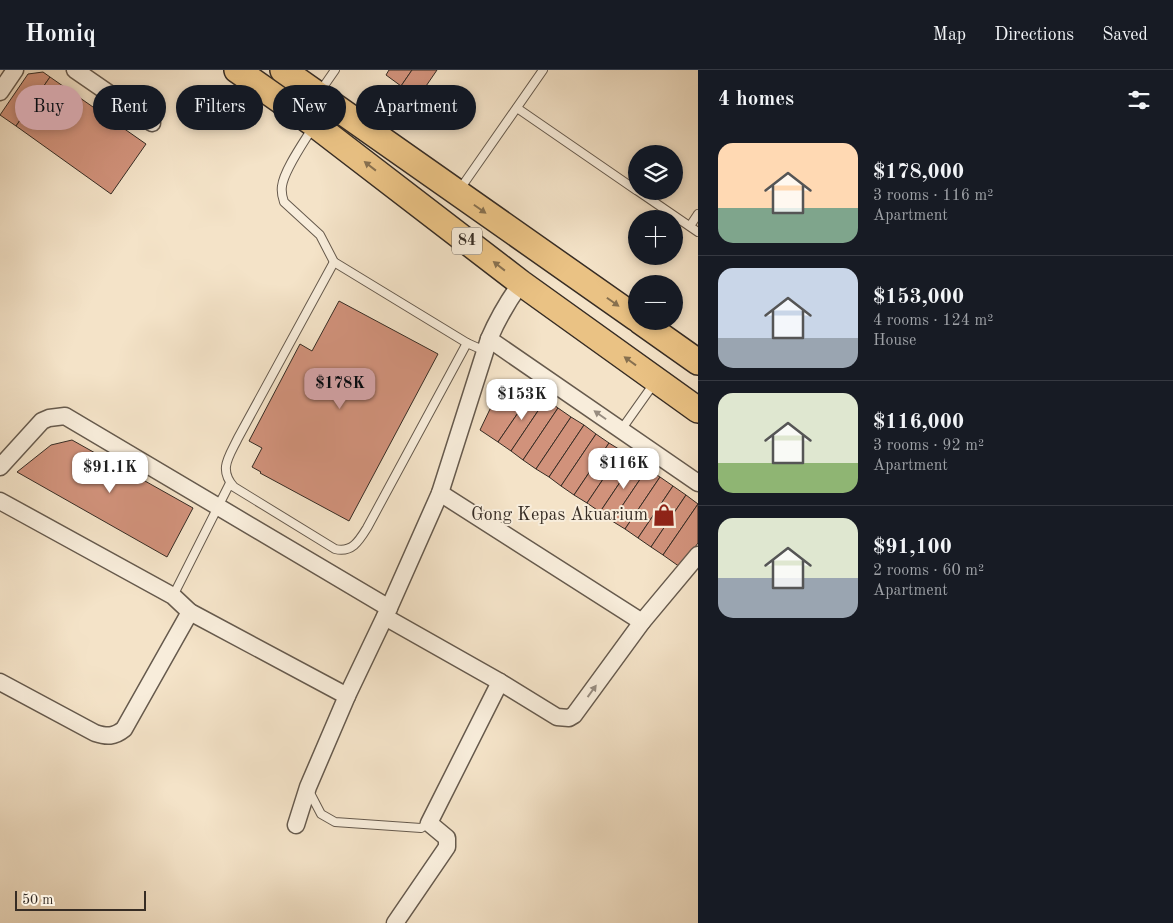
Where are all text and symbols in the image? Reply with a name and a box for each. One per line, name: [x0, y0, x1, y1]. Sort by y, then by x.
text: Homiq: [25, 23, 96, 47]
text: Map: [933, 26, 966, 44]
text: Directions: [994, 26, 1074, 44]
text: Saved: [1102, 26, 1148, 44]
chip: Buy: [15, 85, 83, 130]
chip: Rent: [93, 85, 166, 130]
chip: Filters: [176, 85, 263, 130]
chip: New: [273, 85, 346, 130]
chip: Apartment: [356, 85, 476, 130]
icon: filters: [1125, 86, 1153, 114]
text: 4 homes: [718, 89, 794, 110]
map controls: [628, 145, 683, 330]
button: layers: [628, 145, 683, 200]
one-way arrow: [364, 161, 377, 172]
text: $178,000: [873, 162, 964, 183]
icon: home: [758, 163, 818, 223]
text: 3 rooms · 116 m²: [873, 188, 993, 204]
one-way arrow: [473, 204, 487, 214]
text: Apartment: [873, 208, 948, 224]
button: +: [628, 210, 683, 265]
road number: 84: [452, 228, 482, 255]
one-way arrow: [493, 260, 506, 271]
button: −: [628, 275, 683, 330]
text: $153,000: [873, 287, 964, 308]
icon: home: [758, 288, 818, 348]
one-way arrow: [606, 297, 620, 307]
text: 4 rooms · 124 m²: [873, 313, 993, 329]
text: House: [873, 333, 916, 349]
one-way arrow: [623, 356, 637, 366]
pin: $178K: [305, 368, 375, 410]
text: $178K: [315, 376, 365, 392]
pin: $153K: [487, 378, 557, 421]
text: $153K: [497, 387, 547, 403]
one-way arrow: [593, 410, 607, 420]
text: $116,000: [873, 412, 964, 433]
icon: home: [758, 413, 818, 473]
text: 3 rooms · 92 m²: [873, 438, 984, 454]
pin: $116K: [589, 448, 659, 490]
pin: $91.1K: [69, 452, 151, 494]
text: $116K: [599, 456, 649, 472]
text: Apartment: [873, 458, 948, 474]
text: $91.1K: [83, 460, 137, 476]
shop icon: Gong Kepas Akuarium: [651, 502, 677, 528]
place label: Gong Kepas Akuarium: [471, 506, 648, 524]
text: $91,100: [873, 537, 952, 558]
icon: home: [758, 538, 818, 598]
text: 2 rooms · 60 m²: [873, 563, 984, 579]
text: Apartment: [873, 583, 948, 599]
one-way arrow: [587, 684, 597, 698]
scale bar: [15, 888, 146, 911]
text: 50 m: [22, 893, 53, 907]

